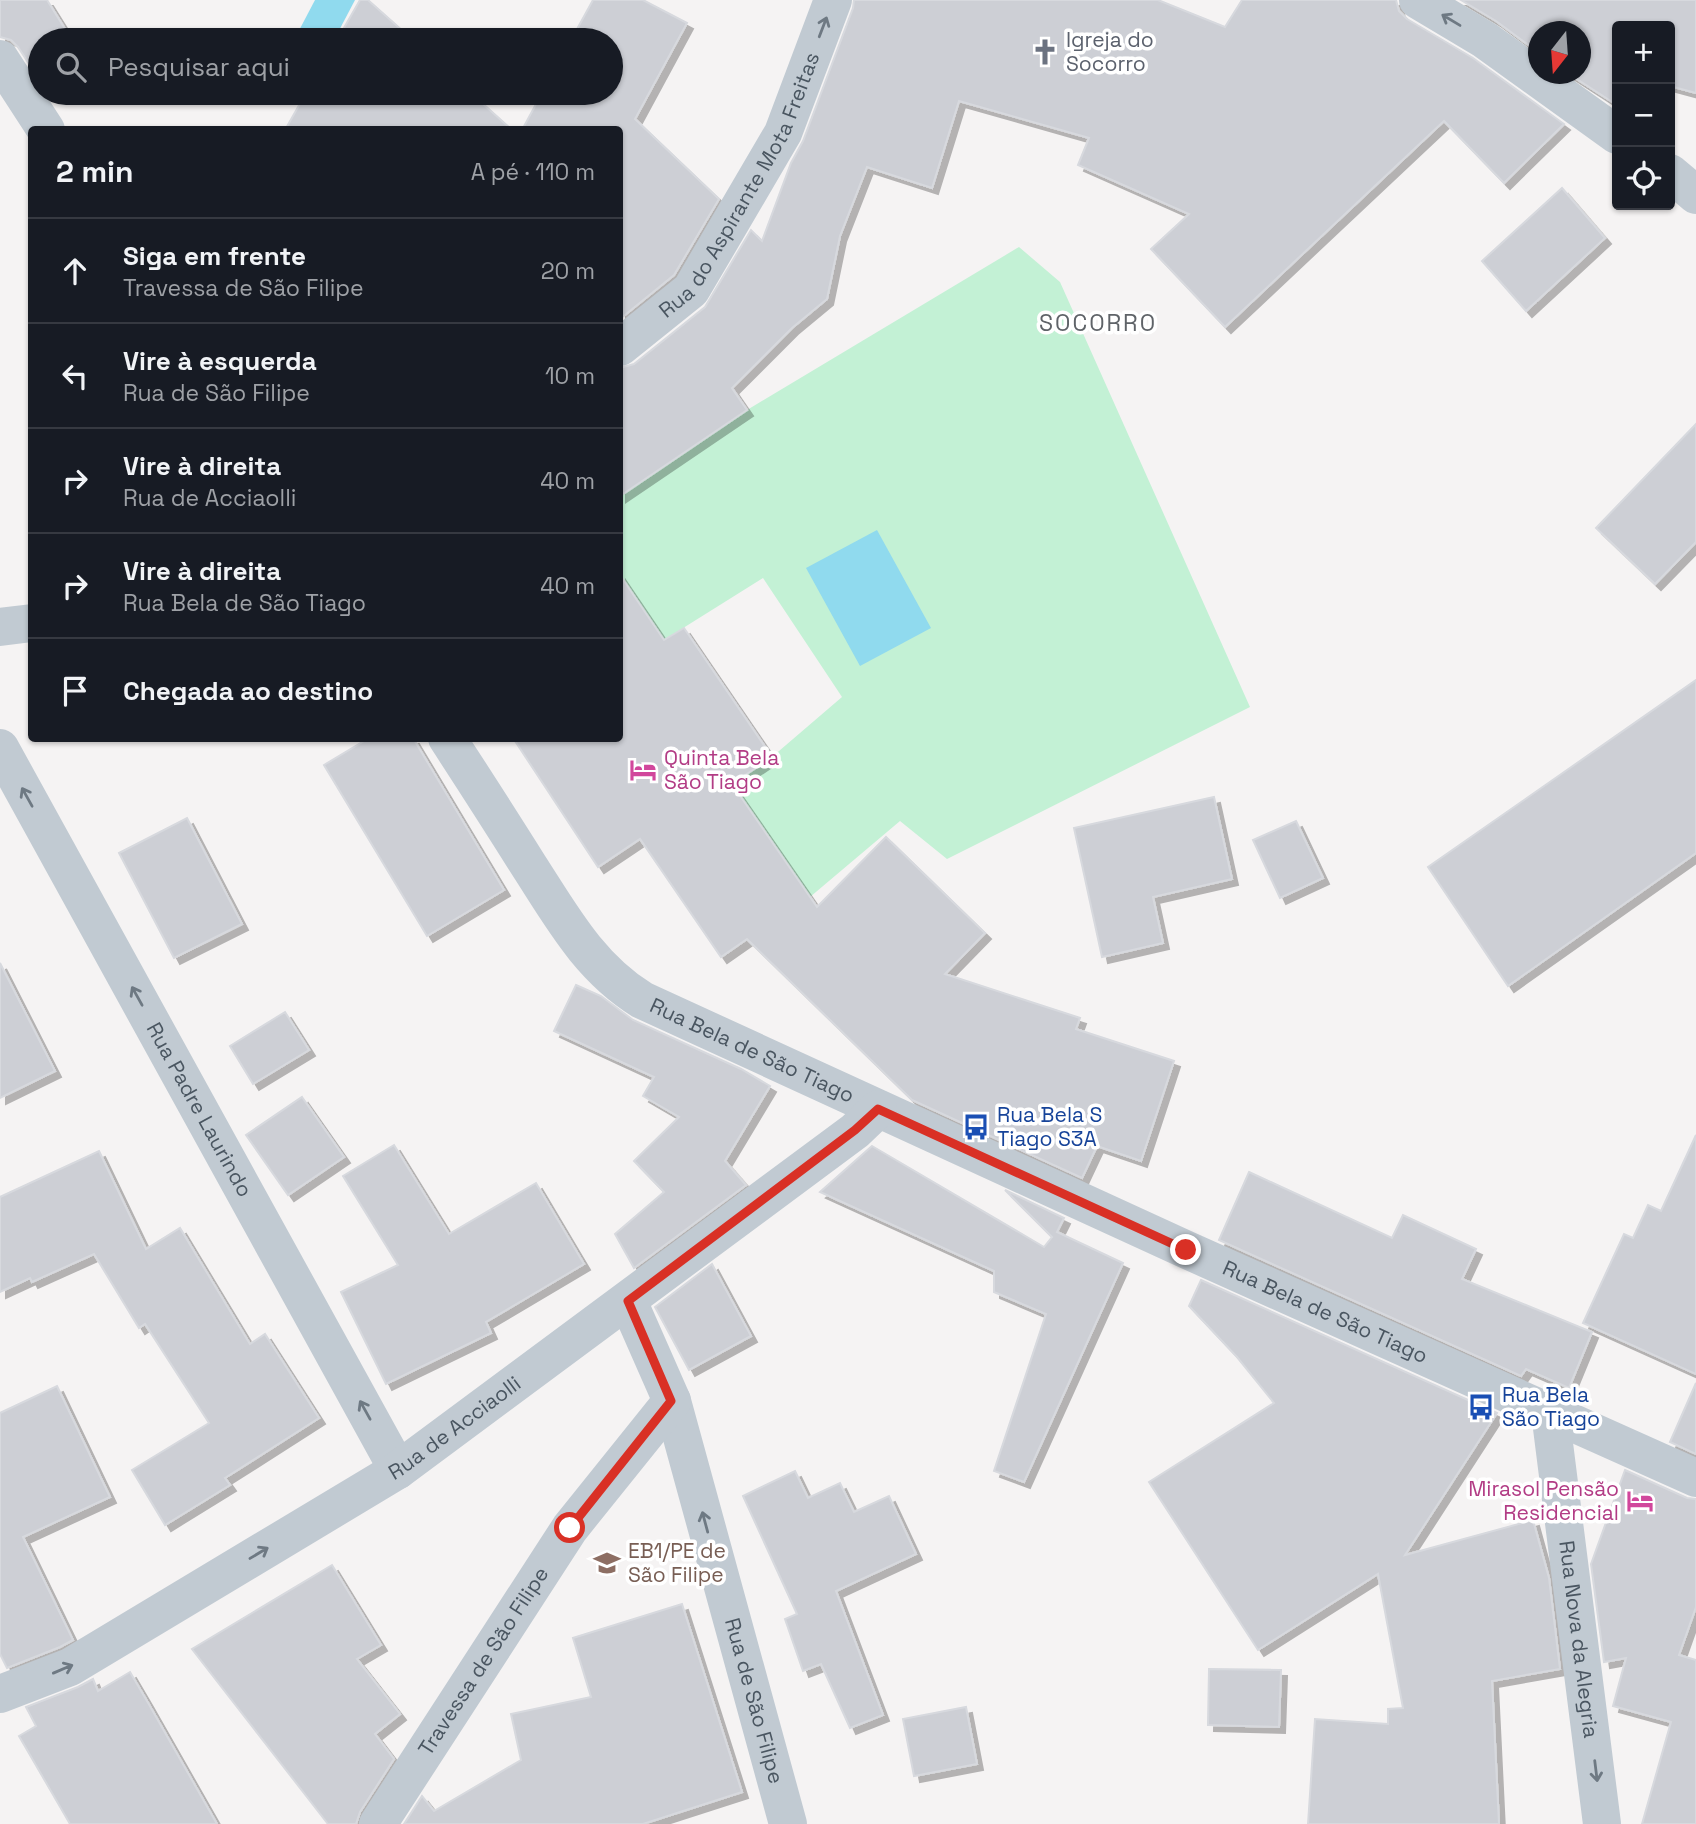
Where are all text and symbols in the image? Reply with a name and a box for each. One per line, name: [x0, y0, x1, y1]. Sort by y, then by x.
one-way arrow: [1442, 13, 1462, 27]
one-way arrow: [818, 17, 830, 39]
north arrow: [1528, 21, 1591, 84]
map controls: [1612, 21, 1675, 210]
button: +: [1612, 21, 1675, 84]
place label: Igreja do Socorro: [1066, 26, 1154, 77]
search box: [28, 28, 623, 105]
church icon: Igreja do Socorro: [1030, 37, 1060, 67]
icon: search: [52, 48, 90, 86]
street label: Rua do Aspirante Mota Freitas: [653, 48, 825, 324]
text: Pesquisar aqui: [108, 50, 290, 84]
button: −: [1612, 84, 1675, 147]
button: locate: [1612, 147, 1675, 210]
text: 2 min: [56, 152, 134, 191]
text: A pé · 110 m: [471, 157, 595, 187]
text: Siga em frente: [123, 239, 306, 273]
icon: ahead: [56, 252, 94, 290]
text: 20 m: [541, 256, 595, 286]
text: Travessa de São Filipe: [123, 273, 364, 303]
district label: SOCORRO: [1039, 308, 1157, 338]
text: Vire à esquerda: [123, 344, 317, 378]
icon: left: [56, 357, 94, 395]
text: 10 m: [545, 361, 595, 391]
text: Rua de São Filipe: [123, 378, 310, 408]
text: Vire à direita: [123, 449, 281, 483]
icon: right: [56, 462, 94, 500]
text: 40 m: [540, 466, 595, 496]
text: Rua de Acciaolli: [123, 483, 296, 513]
text: Vire à direita: [123, 554, 281, 588]
icon: right: [56, 567, 94, 605]
text: 40 m: [540, 571, 595, 601]
text: Rua Bela de São Tiago: [123, 588, 366, 618]
icon: arrive: [56, 672, 94, 710]
text: Chegada ao destino: [123, 674, 373, 708]
place label: Quinta Bela São Tiago: [664, 744, 779, 795]
hotel icon: Quinta Bela São Tiago: [628, 755, 658, 785]
one-way arrow: [20, 787, 33, 808]
one-way arrow: [130, 987, 144, 1007]
street label: Rua Bela de São Tiago: [646, 991, 859, 1109]
street label: Rua Padre Laurindo: [141, 1017, 259, 1201]
place label: Rua Bela S Tiago S3A: [997, 1101, 1102, 1152]
bus stop icon: Rua Bela S Tiago S3A: [961, 1112, 991, 1142]
route end: [1170, 1234, 1201, 1265]
street label: Rua Bela de São Tiago: [1219, 1254, 1432, 1369]
street label: Rua de Acciaolli: [383, 1370, 526, 1486]
place label: Rua Bela São Tiago: [1502, 1381, 1600, 1432]
bus stop icon: Rua Bela São Tiago: [1466, 1392, 1496, 1422]
one-way arrow: [357, 1401, 371, 1421]
place label: Mirasol Pensão Residencial: [1468, 1475, 1619, 1526]
hotel icon: Mirasol Pensão Residencial: [1625, 1486, 1655, 1516]
one-way arrow: [698, 1511, 711, 1534]
route start: [554, 1512, 585, 1543]
place label: EB1/PE de São Filipe: [628, 1537, 726, 1588]
street label: Rua Nova da Alegria: [1553, 1539, 1605, 1739]
one-way arrow: [249, 1546, 269, 1560]
school or university icon: EB1/PE de São Filipe: [592, 1548, 622, 1578]
street label: Travessa de São Filipe: [412, 1561, 554, 1761]
street label: Rua de São Filipe: [719, 1615, 790, 1786]
one-way arrow: [52, 1662, 74, 1675]
one-way arrow: [1589, 1759, 1602, 1782]

